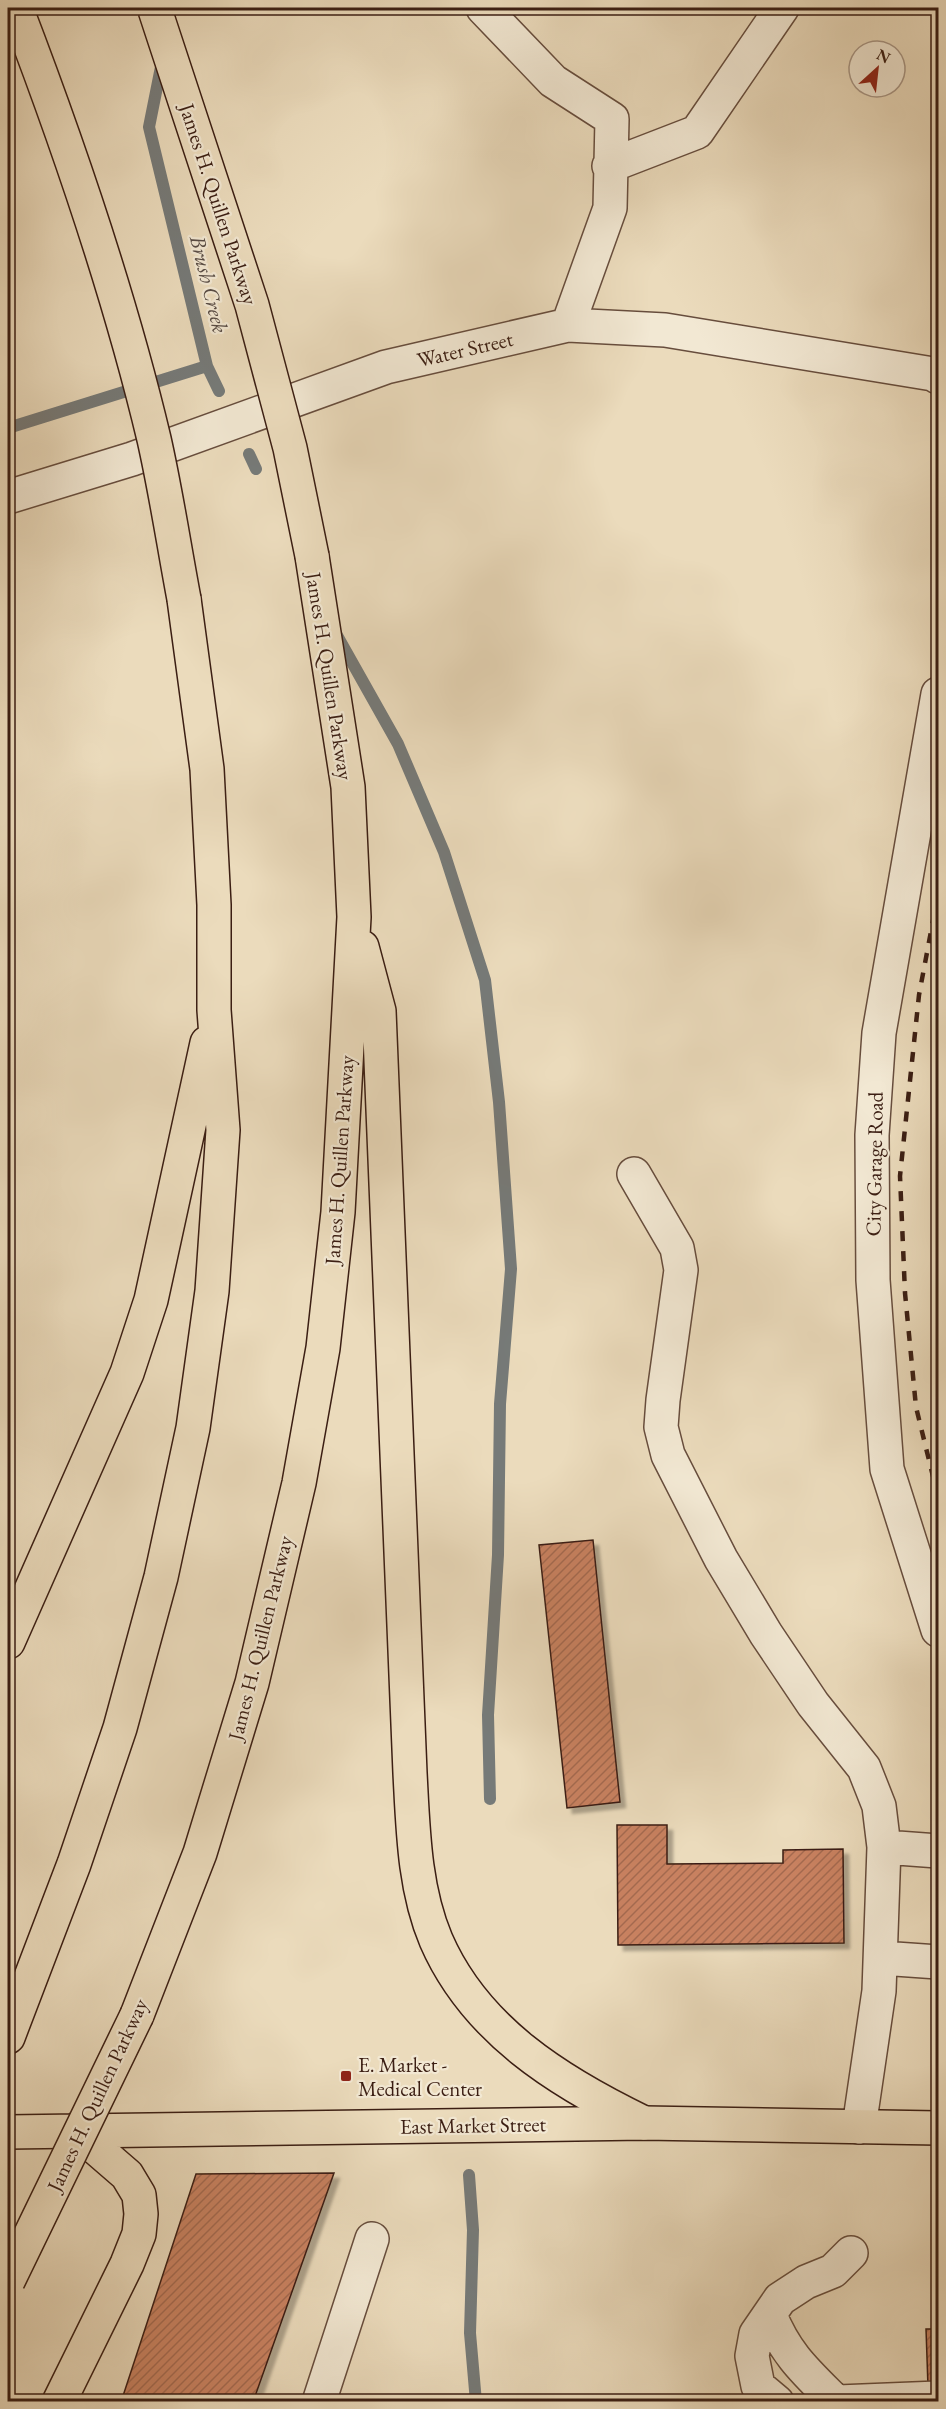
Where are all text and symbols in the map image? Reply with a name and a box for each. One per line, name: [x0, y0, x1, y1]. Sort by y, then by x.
north arrow: [847, 39, 907, 99]
text: N: [873, 44, 894, 68]
street label: James H. Quillen Parkway: [172, 98, 265, 309]
water label: Brush Creek: [183, 231, 235, 336]
street label: Water Street: [414, 325, 516, 373]
street label: James H. Quillen Parkway: [299, 568, 360, 783]
street label: James H. Quillen Parkway: [318, 1053, 361, 1268]
street label: City Garage Road: [859, 1091, 889, 1237]
street label: James H. Quillen Parkway: [221, 1532, 300, 1745]
street label: James H. Quillen Parkway: [40, 1993, 155, 2198]
place label: E. Market - Medical Center: [358, 2051, 482, 2102]
marker: E. Market - Medical Center: [339, 2069, 353, 2083]
street label: East Market Street: [400, 2110, 547, 2140]

